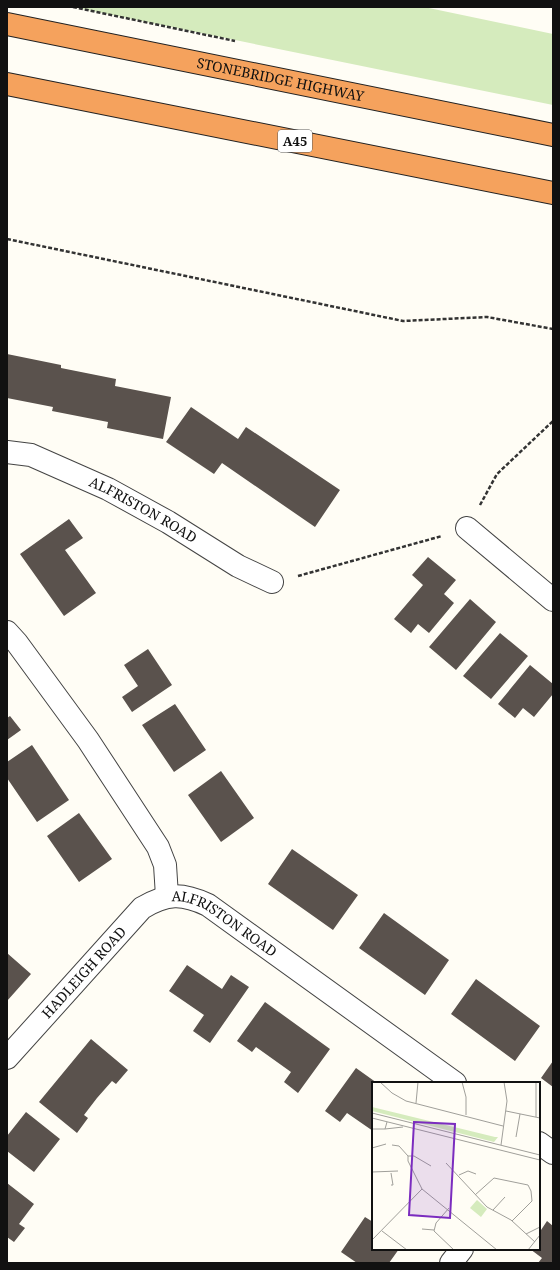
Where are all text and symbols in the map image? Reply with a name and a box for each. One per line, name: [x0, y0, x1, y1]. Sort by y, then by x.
street label: STONEBRIDGE HIGHWAY: [195, 53, 366, 105]
road number: A45: [278, 130, 312, 152]
street label: ALFRISTON ROAD: [86, 472, 201, 547]
street label: ALFRISTON ROAD: [171, 886, 281, 961]
street label: HADLEIGH ROAD: [37, 922, 130, 1022]
inset map: [372, 1082, 540, 1250]

